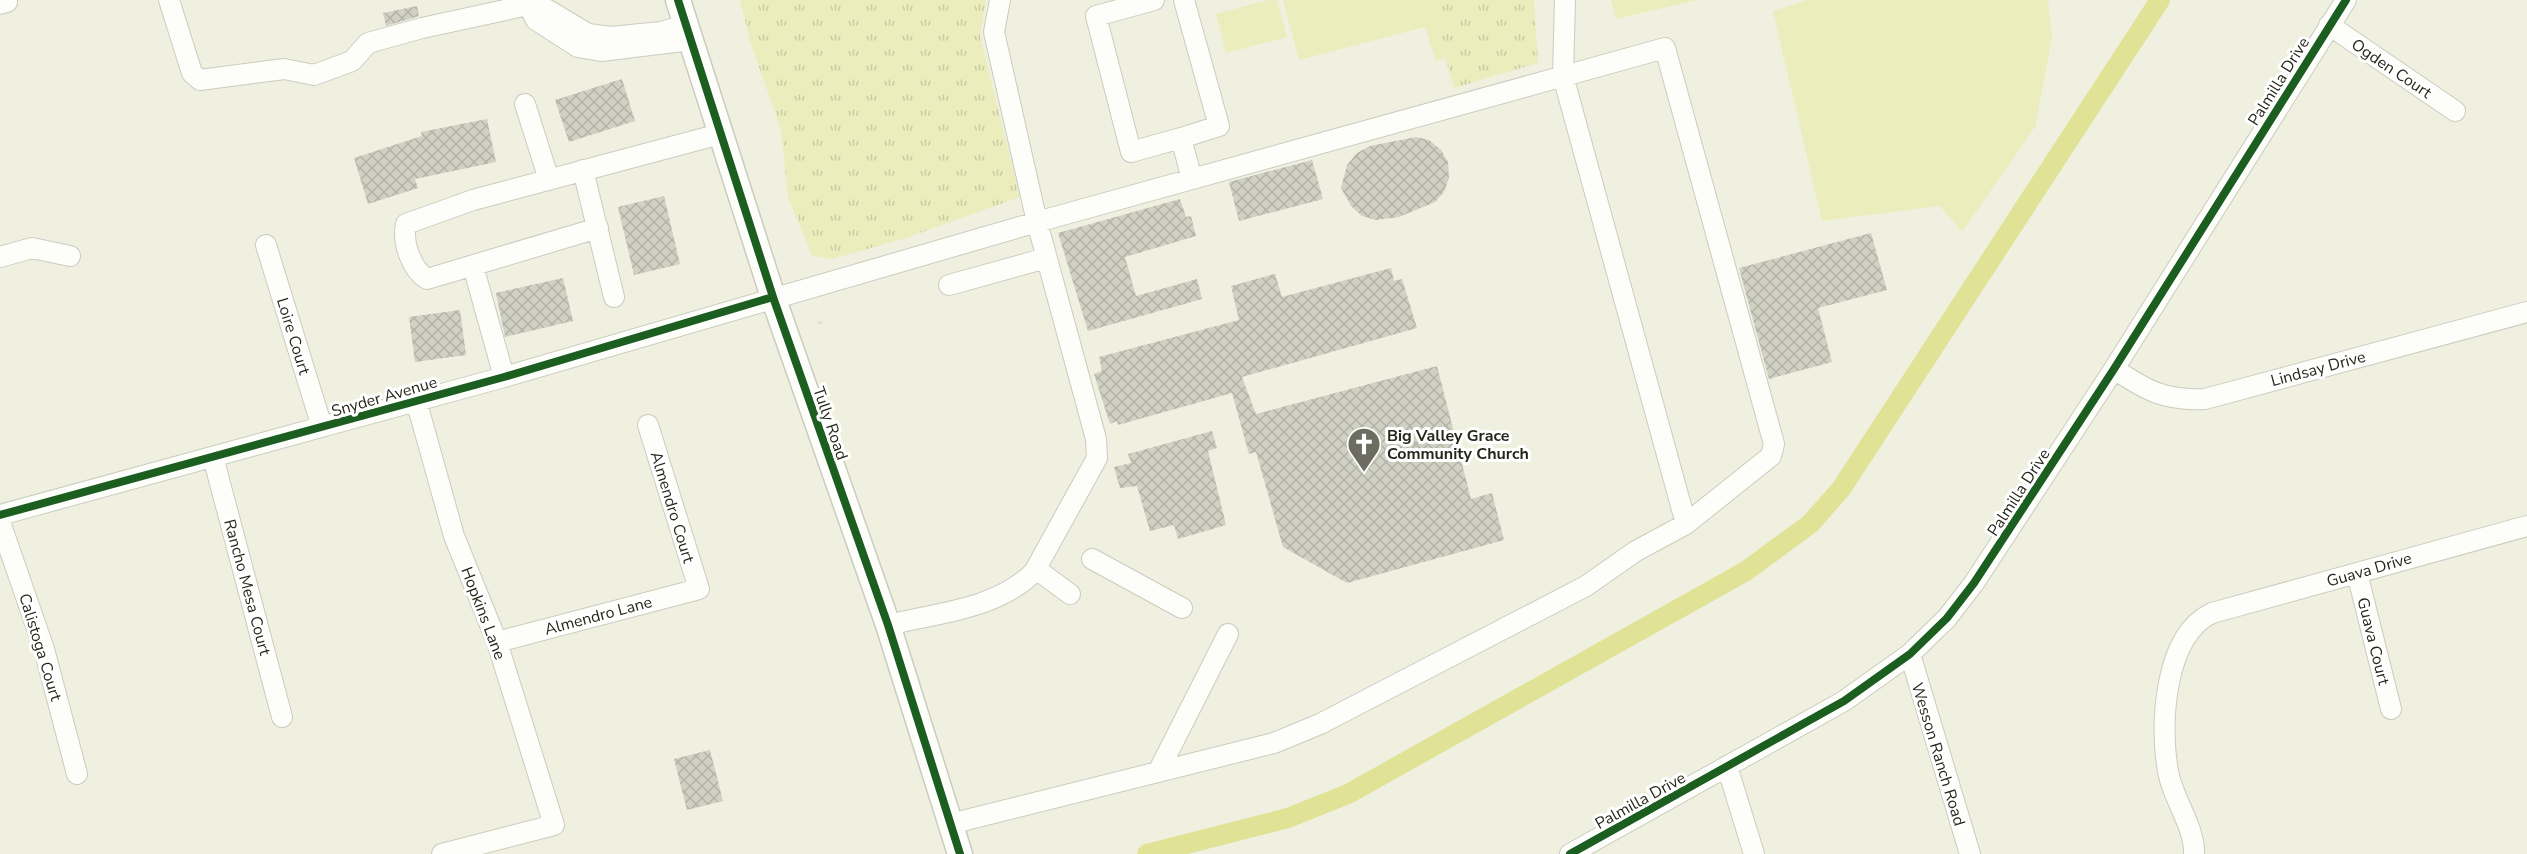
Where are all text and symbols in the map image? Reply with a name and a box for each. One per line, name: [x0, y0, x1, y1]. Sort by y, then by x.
street label: Palmilla Drive: [2243, 33, 2315, 130]
street label: Ogden Court: [2347, 34, 2436, 104]
street label: Loire Court: [271, 295, 315, 378]
street label: Lindsay Drive: [2268, 346, 2368, 392]
street label: Snyder Avenue: [329, 371, 440, 423]
street label: Tully Road: [807, 384, 853, 463]
place label: Big Valley Grace Community Church: [1387, 425, 1529, 465]
church icon: Big Valley Grace Community Church: [1346, 426, 1382, 473]
street label: Palmilla Drive: [1982, 444, 2055, 541]
street label: Almendro Court: [645, 449, 700, 566]
street label: Rancho Mesa Court: [218, 517, 276, 658]
street label: Guava Drive: [2324, 547, 2414, 593]
street label: Hopkins Lane: [455, 564, 511, 663]
street label: Calistoga Court: [13, 591, 67, 704]
street label: Almendro Lane: [542, 591, 654, 641]
street label: Guava Court: [2352, 595, 2395, 688]
street label: Wesson Ranch Road: [1906, 680, 1970, 829]
street label: Palmilla Drive: [1591, 767, 1690, 835]

